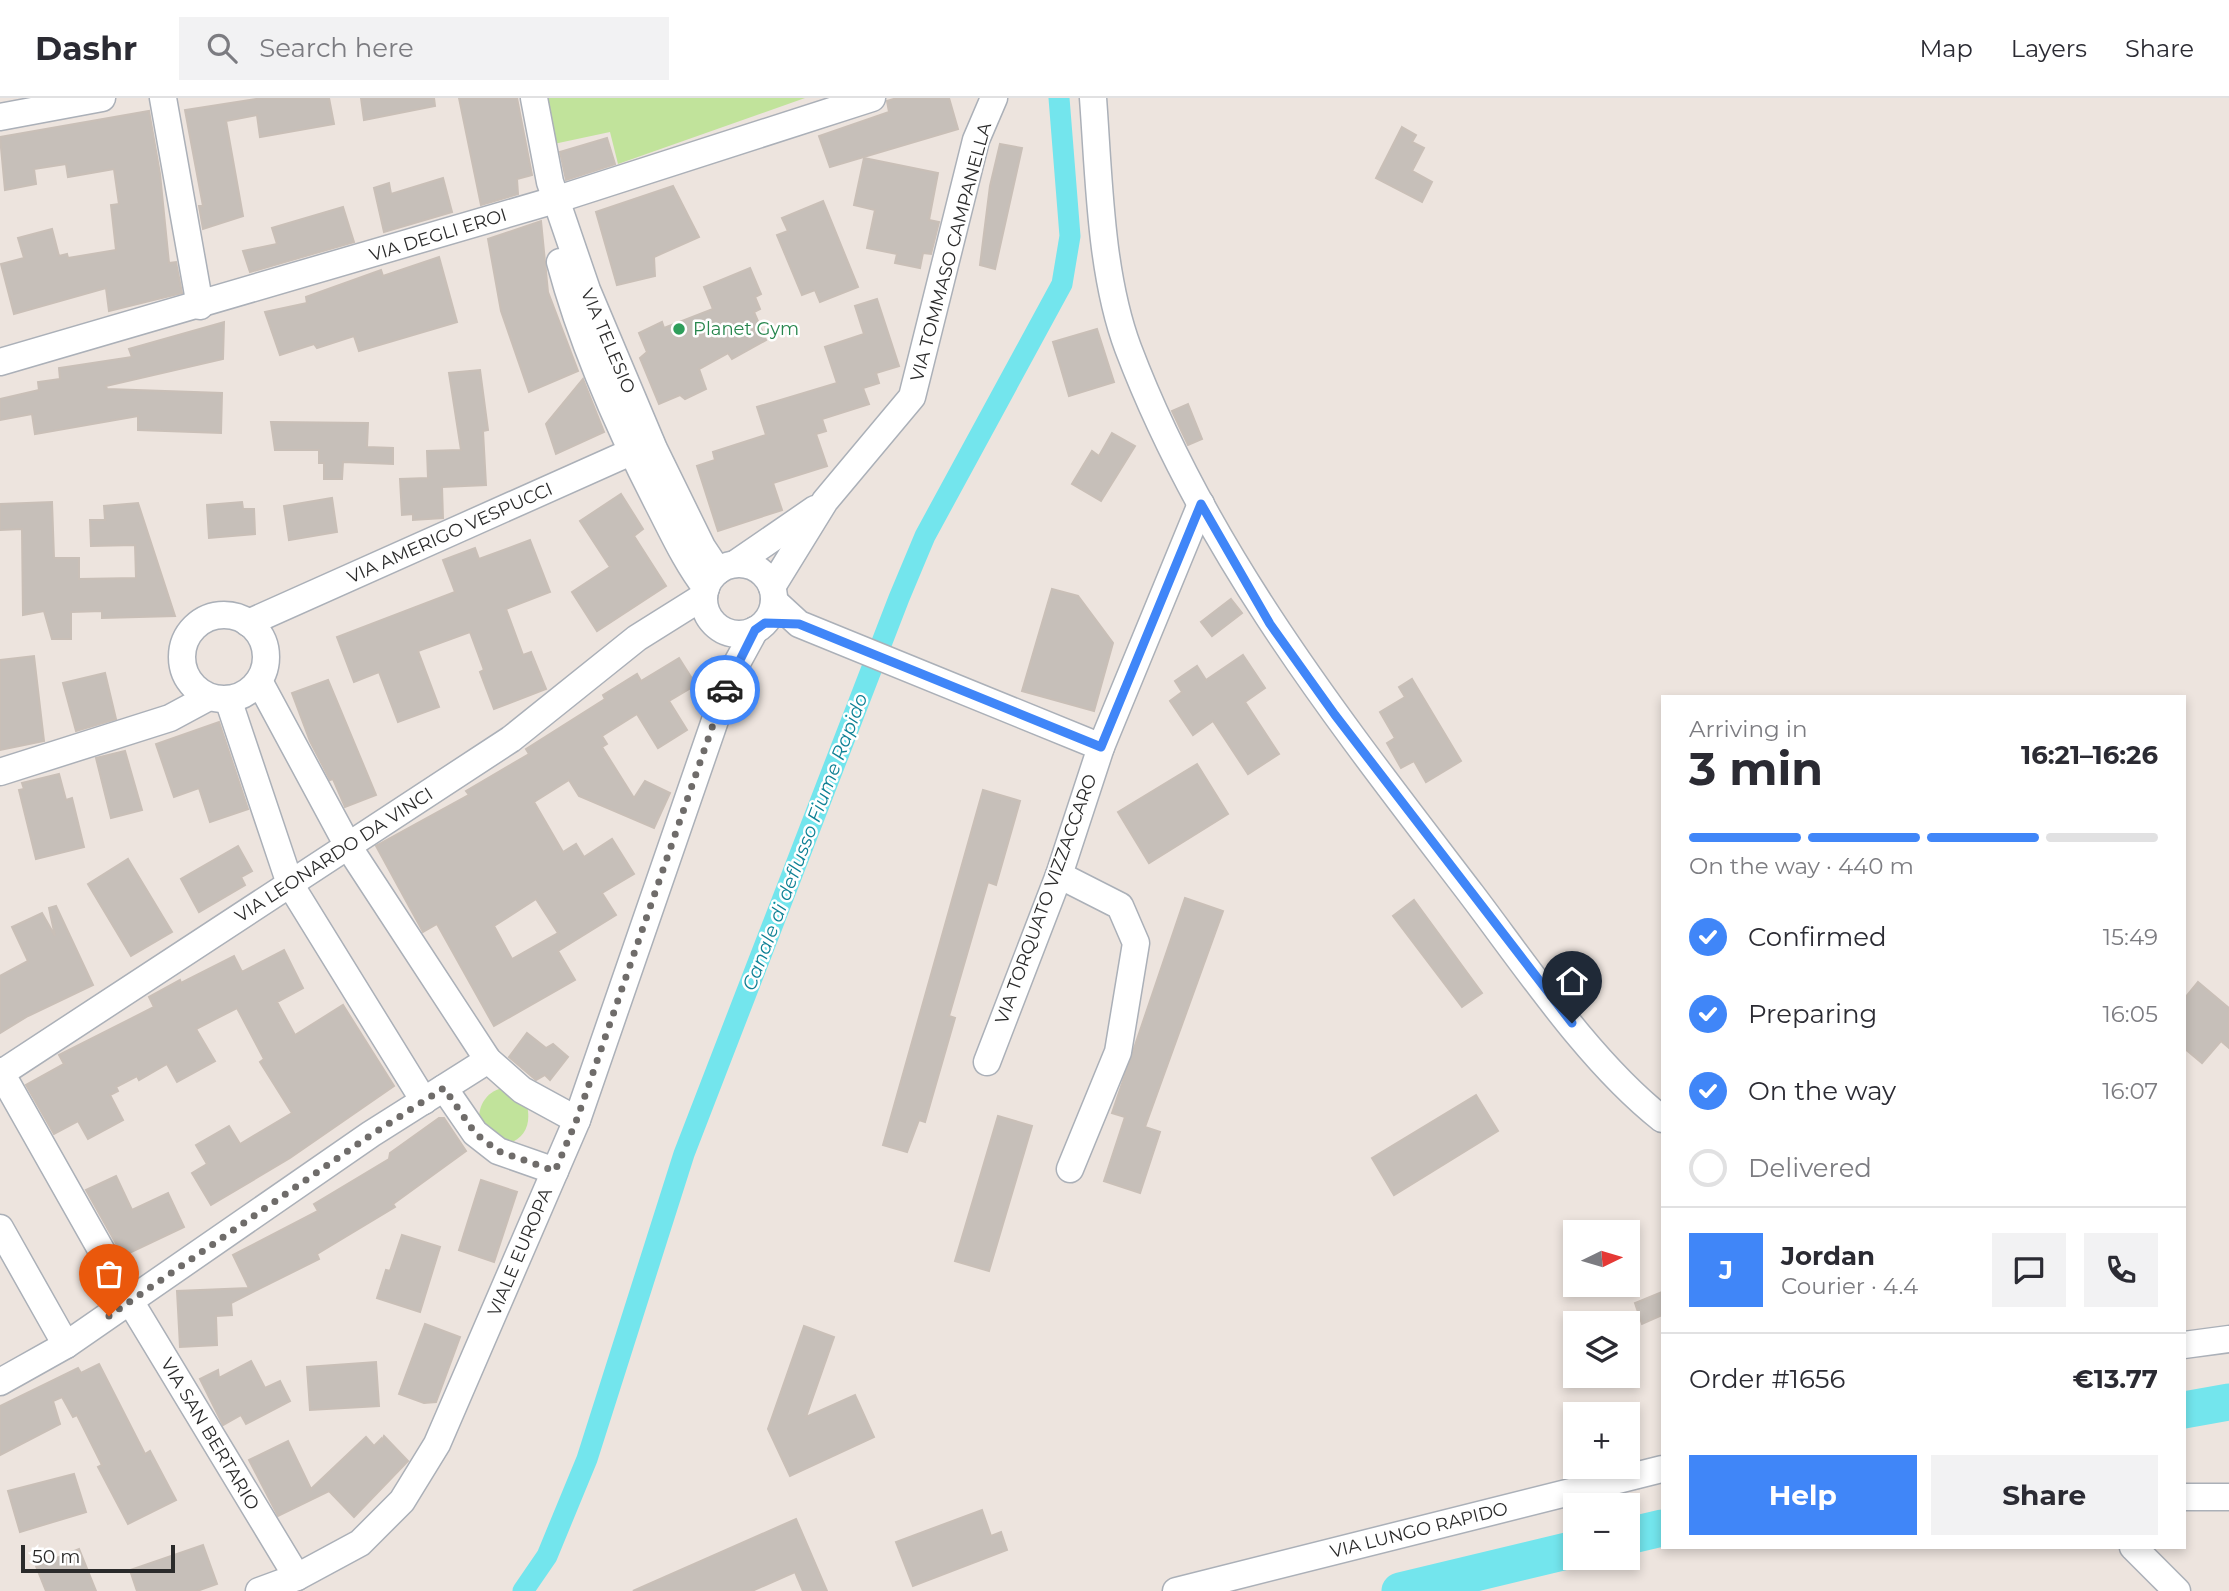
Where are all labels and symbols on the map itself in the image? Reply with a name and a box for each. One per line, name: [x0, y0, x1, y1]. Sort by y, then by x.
street label: VIA TOMMASO CAMPANELLA: [906, 120, 996, 384]
street label: VIA DEGLI EROI: [367, 204, 509, 266]
street label: VIA TELESIO: [576, 285, 640, 397]
place label: Planet Gym: [693, 318, 799, 340]
marker: Planet Gym: [671, 321, 687, 337]
street label: VIA AMERIGO VESPUCCI: [344, 478, 556, 588]
courier: [690, 655, 760, 725]
water label: Canale di deflusso Fiume Rapido: [738, 690, 872, 994]
street label: VIA TORQUATO VIZZACCARO: [990, 771, 1102, 1027]
street label: VIA LEONARDO DA VINCI: [231, 783, 437, 927]
pin: [1542, 951, 1602, 1023]
street label: VIALE EUROPA: [483, 1184, 557, 1320]
north arrow: [1563, 1220, 1640, 1297]
pin: [79, 1244, 139, 1316]
street label: VIA SAN BERTARIO: [156, 1354, 264, 1514]
street label: VIA LUNGO RAPIDO: [1328, 1497, 1510, 1563]
scale bar: [21, 1542, 175, 1574]

